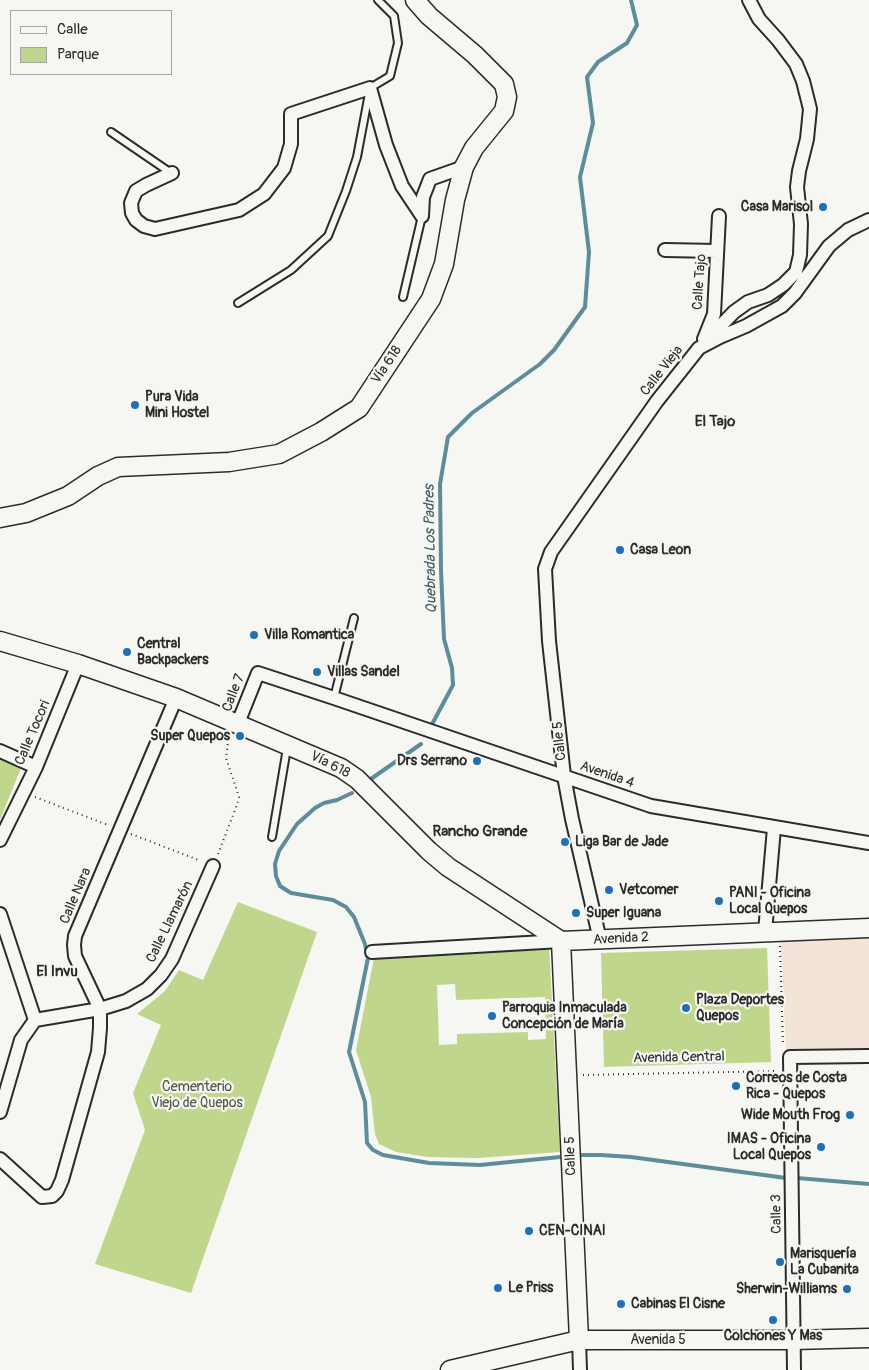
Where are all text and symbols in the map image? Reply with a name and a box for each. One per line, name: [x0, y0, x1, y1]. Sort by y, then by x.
legend: [10, 10, 172, 75]
text: Calle: [57, 20, 88, 39]
text: Parque: [57, 45, 99, 64]
place label: Casa Marisol: [741, 199, 813, 215]
marker: Casa Marisol: [817, 201, 829, 213]
street label: Calle Tajo: [690, 254, 710, 310]
street label: Calle Vieja: [637, 342, 687, 400]
street label: Vía 618: [368, 343, 406, 387]
place label: Pura Vida Mini Hostel: [145, 389, 209, 422]
marker: Pura Vida Mini Hostel: [129, 399, 141, 411]
district label: El Tajo: [695, 413, 735, 431]
water label: Quebrada Los Padres: [421, 484, 441, 614]
place label: Casa Leon: [630, 542, 691, 558]
marker: Casa Leon: [614, 544, 626, 556]
place label: Villa Romantica: [264, 627, 354, 643]
marker: Villa Romantica: [248, 629, 260, 641]
place label: Central Backpackers: [137, 636, 209, 669]
marker: Central Backpackers: [121, 646, 133, 658]
place label: Villas Sandel: [327, 664, 400, 680]
marker: Villas Sandel: [311, 666, 323, 678]
street label: Calle 7: [219, 672, 249, 714]
street label: Calle Tocori: [12, 698, 54, 768]
street label: Calle 5: [550, 721, 570, 761]
place label: Super Quepos: [150, 728, 230, 744]
marker: Super Quepos: [234, 730, 246, 742]
street label: Vía 618: [307, 748, 353, 782]
place label: Drs Serrano: [397, 753, 467, 769]
marker: Drs Serrano: [471, 755, 483, 767]
street label: Avenida 4: [578, 758, 636, 792]
district label: Rancho Grande: [433, 823, 527, 841]
place label: Liga Bar de Jade: [575, 834, 669, 850]
marker: Liga Bar de Jade: [559, 836, 571, 848]
street label: Calle Nara: [57, 865, 95, 927]
street label: Calle Llamarón: [143, 878, 197, 966]
place label: Vetcomer: [619, 882, 678, 898]
marker: Vetcomer: [603, 884, 615, 896]
place label: PANI - Oficina Local Quepos: [729, 885, 811, 918]
marker: PANI - Oficina Local Quepos: [713, 895, 725, 907]
place label: Super Iguana: [586, 905, 661, 921]
marker: Super Iguana: [570, 907, 582, 919]
street label: Avenida 2: [593, 929, 649, 949]
district label: El Invu: [36, 963, 78, 981]
place label: Plaza Deportes Quepos: [696, 992, 784, 1024]
place label: Parroquia Inmaculada Concepción de María: [502, 1000, 627, 1032]
marker: Plaza Deportes Quepos: [680, 1002, 692, 1014]
marker: Parroquia Inmaculada Concepción de María: [486, 1010, 498, 1022]
street label: Avenida Central: [633, 1049, 725, 1067]
place label: Correos de Costa Rica - Quepos: [746, 1070, 847, 1102]
park label: Cementerio Viejo de Quepos: [151, 1079, 243, 1112]
marker: Correos de Costa Rica - Quepos: [730, 1080, 742, 1092]
place label: Wide Mouth Frog: [741, 1107, 840, 1123]
marker: Wide Mouth Frog: [844, 1109, 856, 1121]
place label: IMAS - Oficina Local Quepos: [727, 1131, 811, 1164]
street label: Calle 5: [562, 1136, 580, 1176]
marker: IMAS - Oficina Local Quepos: [815, 1141, 827, 1153]
street label: Calle 3: [768, 1194, 786, 1234]
place label: CEN-CINAI: [539, 1223, 606, 1239]
marker: CEN-CINAI: [523, 1225, 535, 1237]
place label: Marisquería La Cubanita: [790, 1246, 859, 1278]
marker: Marisquería La Cubanita: [774, 1256, 786, 1268]
place label: Le Priss: [508, 1280, 553, 1296]
place label: Sherwin-Williams: [736, 1281, 837, 1297]
marker: Le Priss: [492, 1282, 504, 1294]
marker: Sherwin-Williams: [841, 1283, 853, 1295]
place label: Cabinas El Cisne: [631, 1296, 725, 1312]
marker: Cabinas El Cisne: [615, 1298, 627, 1310]
marker: Colchones Y Mas: [767, 1314, 779, 1326]
place label: Colchones Y Mas: [724, 1328, 822, 1344]
street label: Avenida 5: [630, 1332, 686, 1348]

